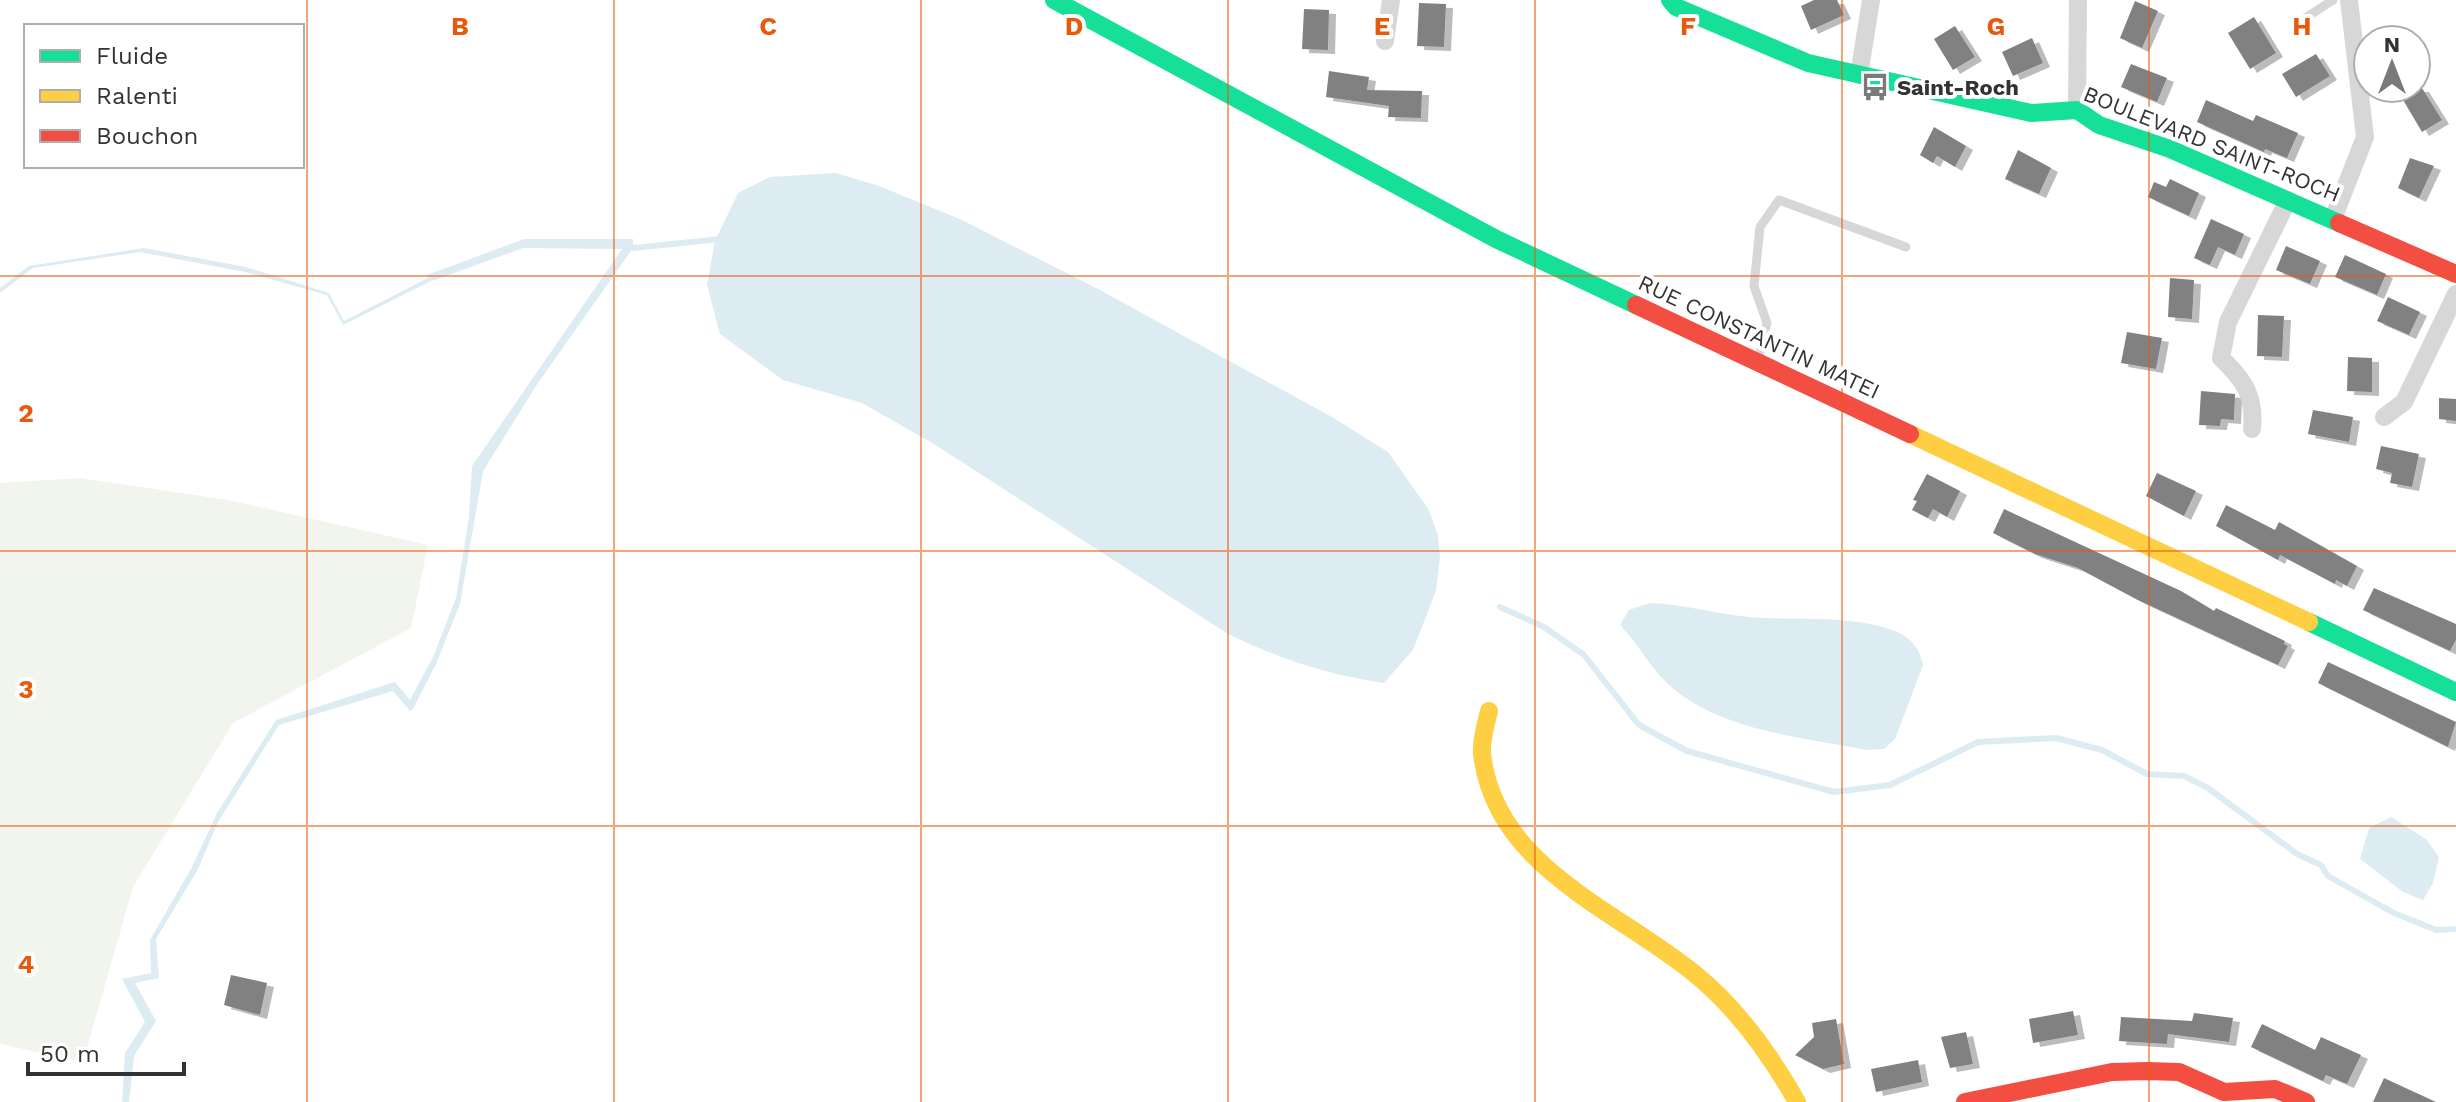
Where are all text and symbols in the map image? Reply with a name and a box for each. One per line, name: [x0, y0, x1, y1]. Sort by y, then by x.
text: B: [451, 11, 469, 41]
text: C: [759, 11, 777, 41]
text: D: [1065, 11, 1083, 41]
text: E: [1374, 11, 1390, 41]
text: F: [1680, 11, 1696, 41]
text: G: [1987, 11, 2005, 41]
text: H: [2292, 11, 2312, 41]
legend: [24, 24, 304, 168]
north arrow: [2352, 24, 2432, 104]
text: N: [2384, 32, 2400, 57]
text: Fluide: [96, 42, 168, 70]
bus stop icon: Saint-Roch: [1860, 72, 1890, 102]
place label: Saint-Roch: [1897, 75, 2019, 100]
street label: BOULEVARD SAINT-ROCH: [2080, 81, 2344, 207]
text: Ralenti: [96, 82, 178, 110]
text: Bouchon: [96, 122, 198, 150]
street label: RUE CONSTANTIN MATEI: [1634, 270, 1884, 404]
text: 2: [18, 398, 34, 428]
text: 3: [18, 674, 34, 704]
text: 4: [18, 949, 35, 979]
scale bar: [28, 1026, 184, 1076]
text: 50 m: [40, 1040, 100, 1068]

